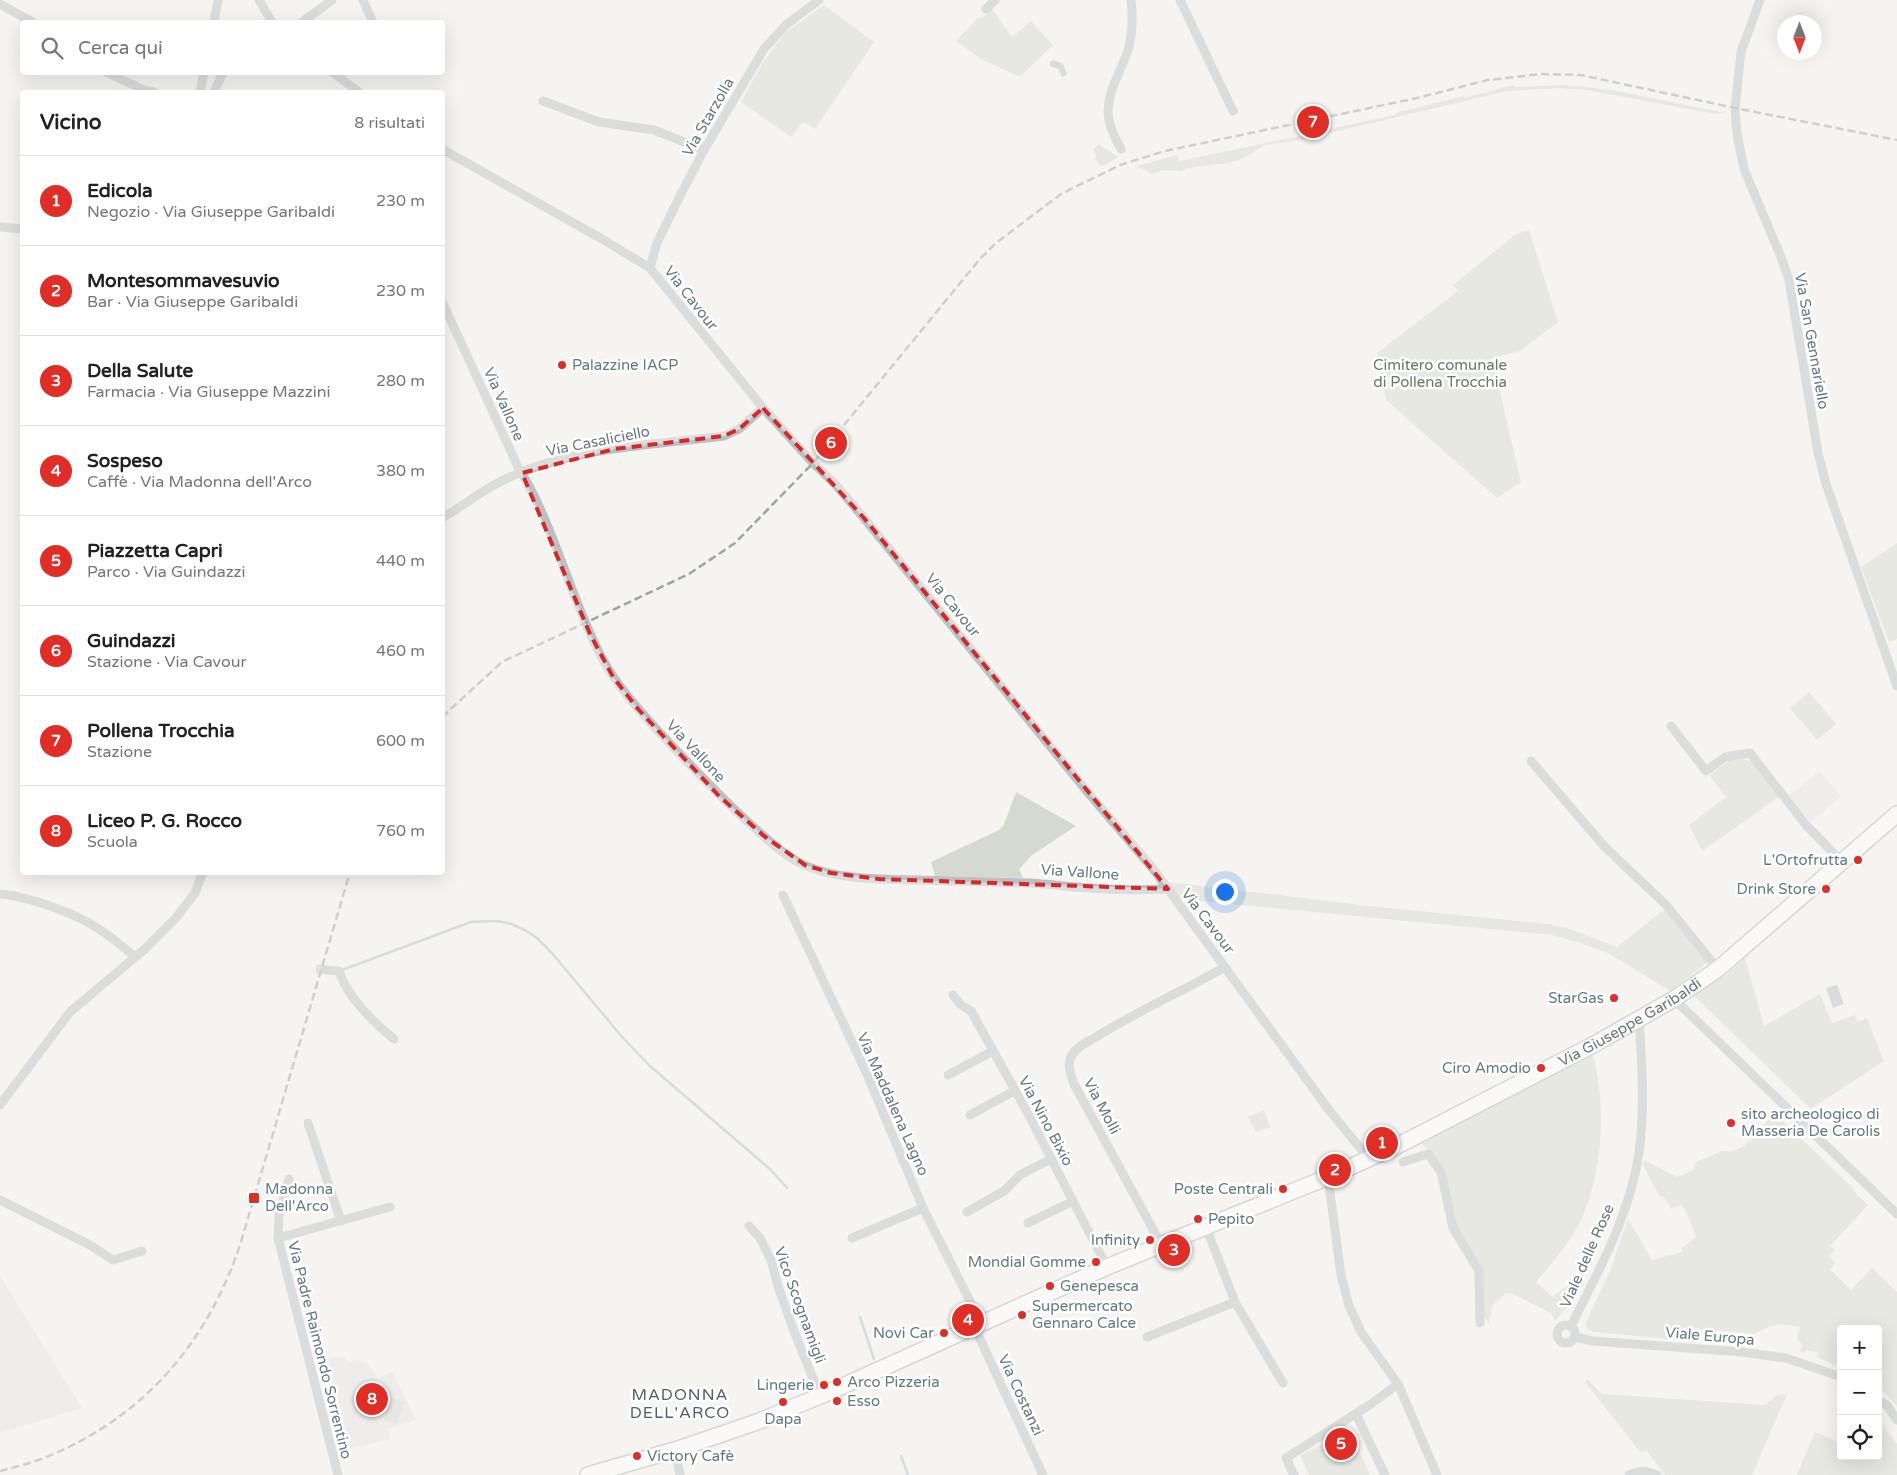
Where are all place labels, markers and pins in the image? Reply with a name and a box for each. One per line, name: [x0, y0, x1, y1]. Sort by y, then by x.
pin: 7: [1297, 103, 1329, 141]
place label: Palazzine IACP: [572, 356, 678, 374]
marker: Palazzine IACP: [556, 359, 568, 371]
pin: 6: [815, 424, 847, 462]
place label: L'Ortofrutta: [1763, 851, 1848, 869]
marker: L'Ortofrutta: [1852, 854, 1864, 866]
place label: Drink Store: [1737, 880, 1816, 898]
marker: Drink Store: [1820, 883, 1832, 895]
place label: StarGas: [1548, 989, 1604, 1007]
marker: StarGas: [1608, 992, 1620, 1004]
place label: Ciro Amodio: [1442, 1059, 1531, 1077]
marker: Ciro Amodio: [1535, 1062, 1547, 1074]
place label: sito archeologico di Masseria De Carolis: [1741, 1105, 1880, 1140]
marker: sito archeologico di Masseria De Carolis: [1725, 1117, 1737, 1129]
pin: 1: [1366, 1124, 1398, 1162]
pin: 2: [1319, 1151, 1351, 1189]
place label: Madonna Dell'Arco: [265, 1180, 333, 1215]
place label: Poste Centrali: [1174, 1180, 1273, 1198]
marker: Poste Centrali: [1277, 1183, 1289, 1195]
marker: Madonna Dell'Arco: [247, 1191, 261, 1205]
place label: Pepito: [1208, 1210, 1254, 1228]
marker: Pepito: [1192, 1213, 1204, 1225]
place label: Infinity: [1091, 1231, 1140, 1249]
pin: 3: [1158, 1231, 1190, 1269]
marker: Infinity: [1144, 1234, 1156, 1246]
place label: Mondial Gomme: [968, 1253, 1086, 1271]
marker: Mondial Gomme: [1090, 1256, 1102, 1268]
place label: Genepesca: [1060, 1277, 1139, 1295]
marker: Genepesca: [1044, 1280, 1056, 1292]
place label: Supermercato Gennaro Calce: [1032, 1297, 1136, 1332]
pin: 4: [952, 1301, 984, 1339]
marker: Supermercato Gennaro Calce: [1016, 1309, 1028, 1321]
place label: Novi Car: [873, 1324, 934, 1342]
marker: Novi Car: [938, 1327, 950, 1339]
place label: Arco Pizzeria: [847, 1373, 940, 1391]
place label: Lingerie: [757, 1376, 814, 1394]
marker: Arco Pizzeria: [831, 1376, 843, 1388]
marker: Lingerie: [818, 1379, 830, 1391]
pin: 8: [356, 1380, 388, 1418]
place label: Esso: [847, 1392, 880, 1410]
marker: Esso: [831, 1395, 843, 1407]
marker: Dapa: [777, 1396, 789, 1408]
place label: Dapa: [764, 1410, 802, 1428]
pin: 5: [1325, 1425, 1357, 1463]
place label: Victory Cafè: [647, 1447, 734, 1465]
marker: Victory Cafè: [631, 1450, 643, 1462]

